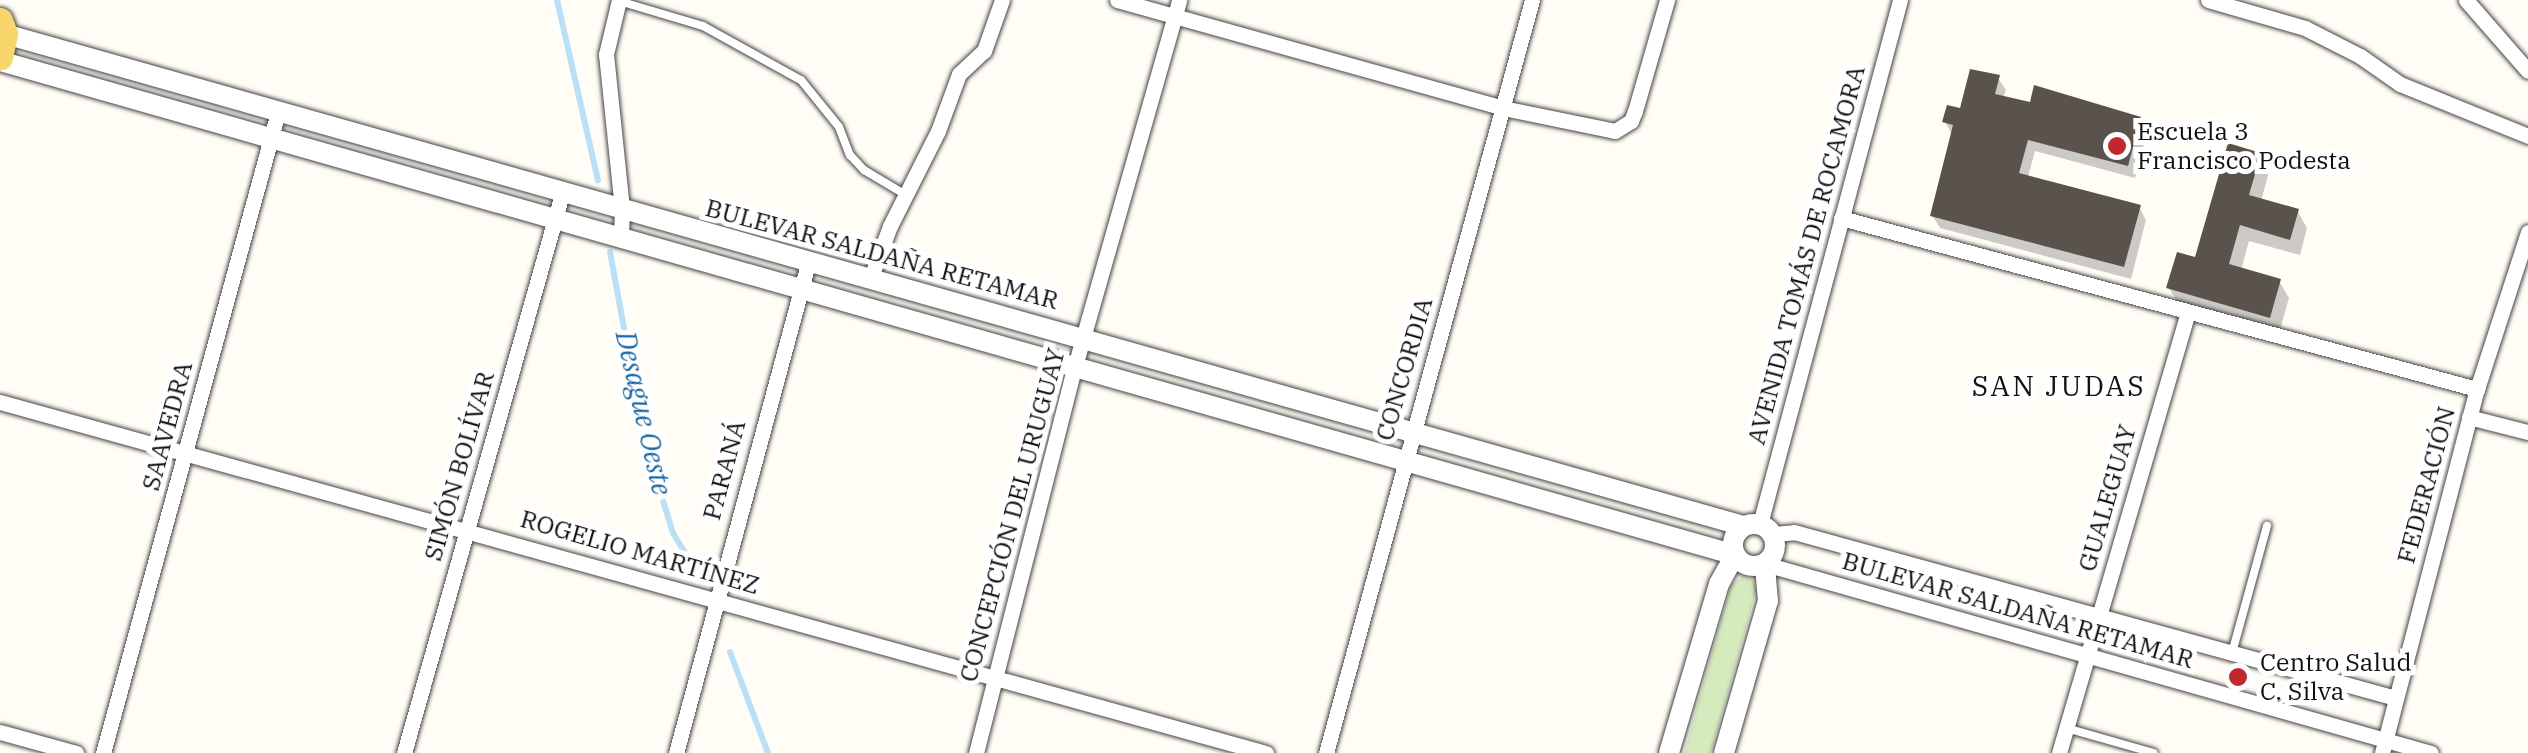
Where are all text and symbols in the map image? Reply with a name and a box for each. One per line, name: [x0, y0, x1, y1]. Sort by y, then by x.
street label: AVENIDA TOMÁS DE ROCAMORA: [1741, 62, 1871, 448]
place label: Escuela 3 Francisco Podesta: [2137, 117, 2351, 176]
marker: Escuela 3 Francisco Podesta: [2106, 135, 2128, 157]
street label: BULEVAR SALDAÑA RETAMAR: [702, 192, 1062, 316]
street label: CONCORDIA: [1369, 294, 1439, 444]
water label: Desague Oeste: [609, 328, 679, 498]
street label: CONCEPCIÓN DEL URUGUAY: [953, 345, 1071, 685]
street label: SAAVEDRA: [135, 358, 199, 494]
street label: SIMÓN BOLÍVAR: [418, 368, 500, 564]
district label: SAN JUDAS: [1972, 369, 2146, 403]
street label: FEDERACIÓN: [2391, 403, 2461, 567]
street label: PARANÁ: [696, 417, 752, 523]
street label: GUALEGUAY: [2072, 421, 2142, 575]
street label: ROGELIO MARTÍNEZ: [517, 503, 763, 601]
street label: BULEVAR SALDAÑA RETAMAR: [1839, 545, 2197, 675]
place label: Centro Salud C. Silva: [2260, 648, 2412, 707]
marker: Centro Salud C. Silva: [2225, 664, 2251, 690]

